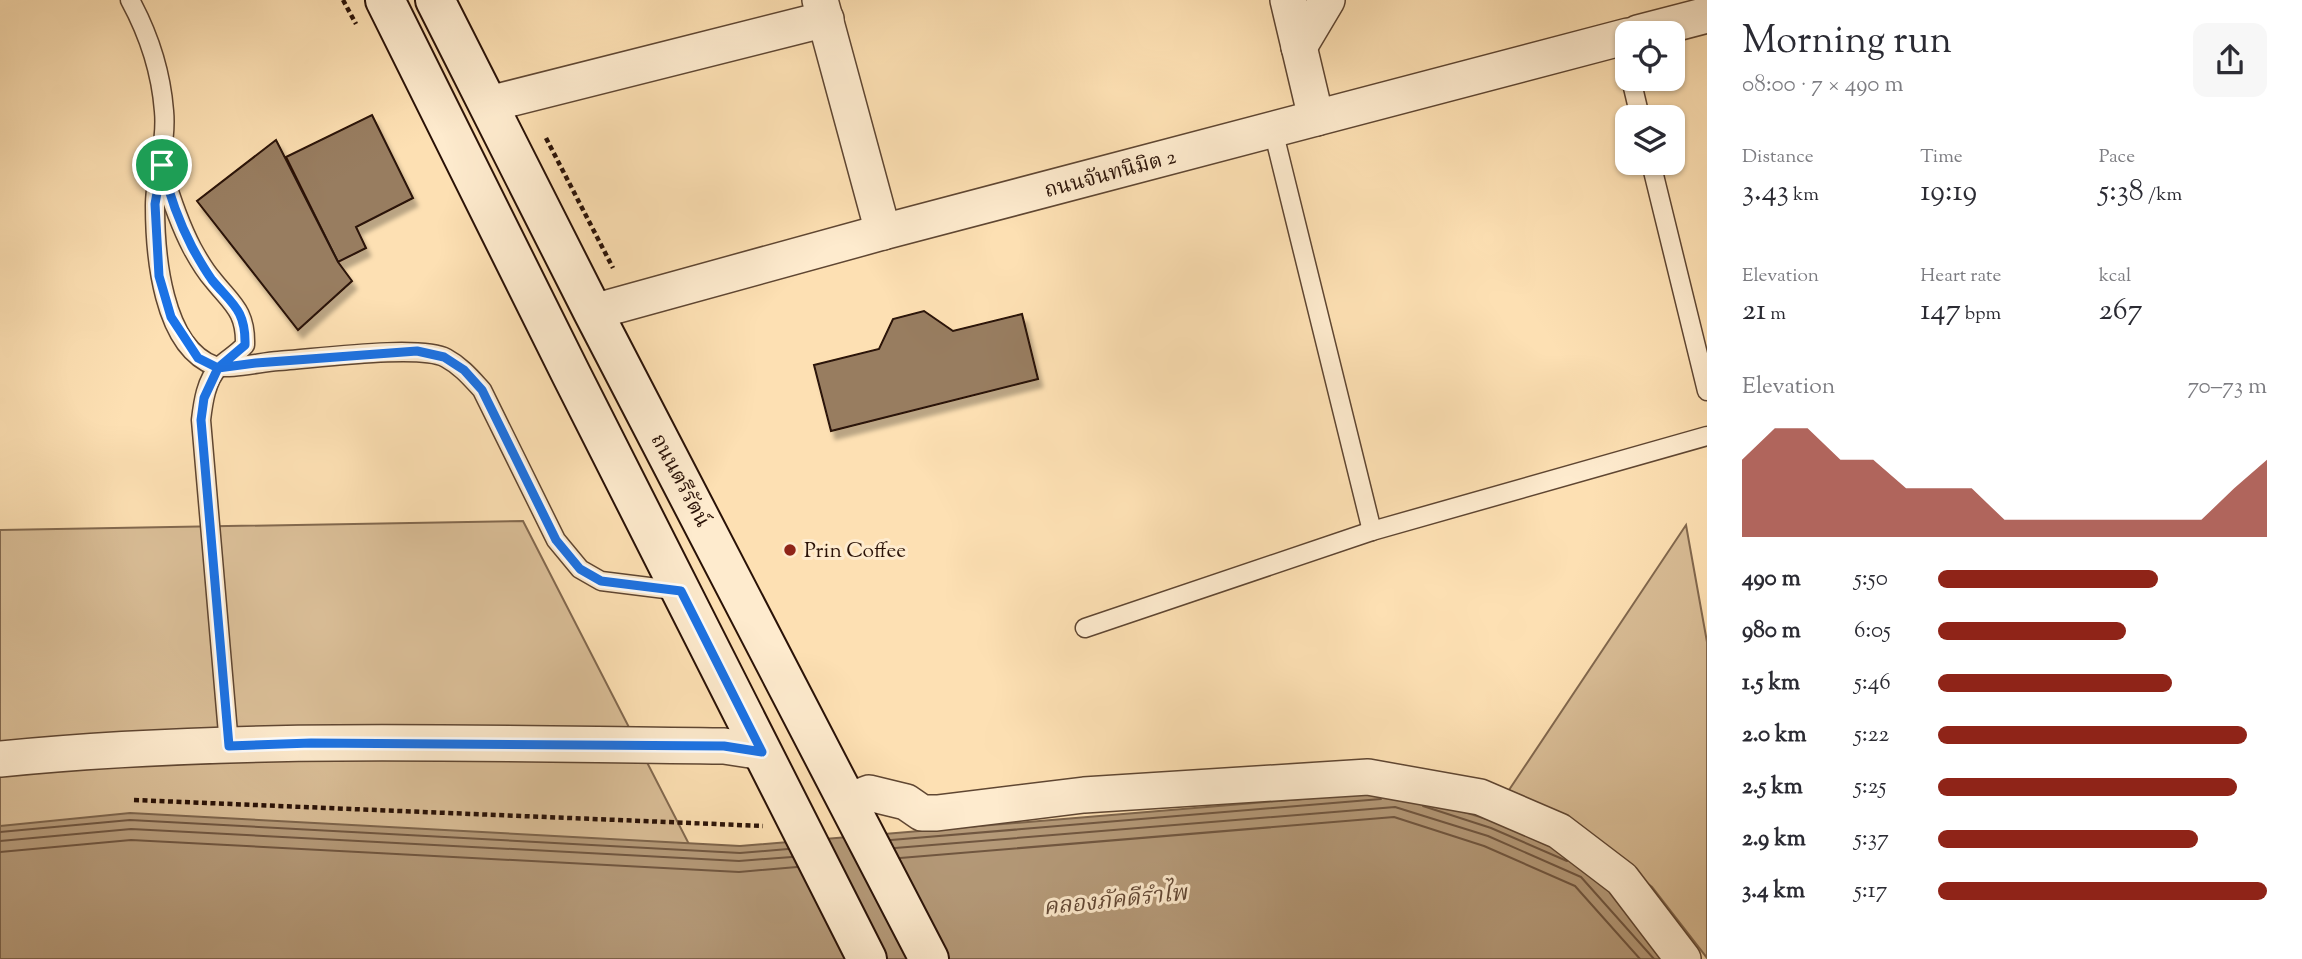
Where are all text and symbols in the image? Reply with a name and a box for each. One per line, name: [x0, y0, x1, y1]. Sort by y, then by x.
text: Morning run: [1742, 16, 1952, 70]
map controls: [1615, 21, 1685, 175]
button: locate: [1615, 21, 1685, 91]
button: share: [2193, 23, 2267, 97]
text: 08:00 · 7 × 490 m: [1742, 69, 1903, 102]
button: layers: [1615, 105, 1685, 175]
pin: [132, 135, 192, 195]
street label: ถนนจันทนิมิต 2: [1041, 143, 1180, 207]
text: Distance: [1742, 144, 1814, 171]
text: Time: [1920, 144, 1963, 171]
text: Pace: [2099, 144, 2135, 171]
icon: arrive: [143, 146, 181, 184]
text: 3.43: [1742, 171, 1789, 214]
text: 19:19: [1920, 171, 1977, 214]
text: 5:38: [2099, 171, 2144, 214]
text: km: [1789, 182, 1819, 209]
text: /km: [2144, 182, 2182, 209]
text: Elevation: [1742, 263, 1819, 290]
text: Heart rate: [1920, 263, 2001, 290]
text: kcal: [2099, 263, 2131, 290]
text: 21: [1742, 290, 1766, 333]
text: 147: [1920, 290, 1961, 333]
text: 267: [2099, 290, 2143, 333]
text: m: [1766, 301, 1786, 328]
text: bpm: [1961, 301, 2001, 328]
text: Elevation: [1742, 371, 1835, 404]
text: 70–73 m: [2188, 371, 2267, 404]
street label: ถนนตรีรัตน์: [642, 429, 717, 533]
place label: Prin Coffee: [804, 537, 906, 567]
marker: Prin Coffee: [782, 542, 798, 558]
text: 490 m: [1742, 563, 1801, 596]
text: 5:50: [1854, 563, 1888, 596]
text: 980 m: [1742, 615, 1801, 648]
text: 6:05: [1854, 615, 1891, 648]
text: 1.5 km: [1742, 667, 1800, 700]
text: 5:46: [1854, 667, 1891, 700]
text: 2.0 km: [1742, 719, 1807, 752]
text: 5:22: [1854, 719, 1889, 752]
text: 2.5 km: [1742, 771, 1803, 804]
text: 5:25: [1854, 771, 1886, 804]
text: 2.9 km: [1742, 823, 1806, 856]
text: 5:37: [1854, 823, 1889, 856]
water label: คลองภัคดีรำไพ: [1041, 875, 1190, 925]
text: 3.4 km: [1742, 875, 1805, 908]
text: 5:17: [1854, 875, 1887, 908]

